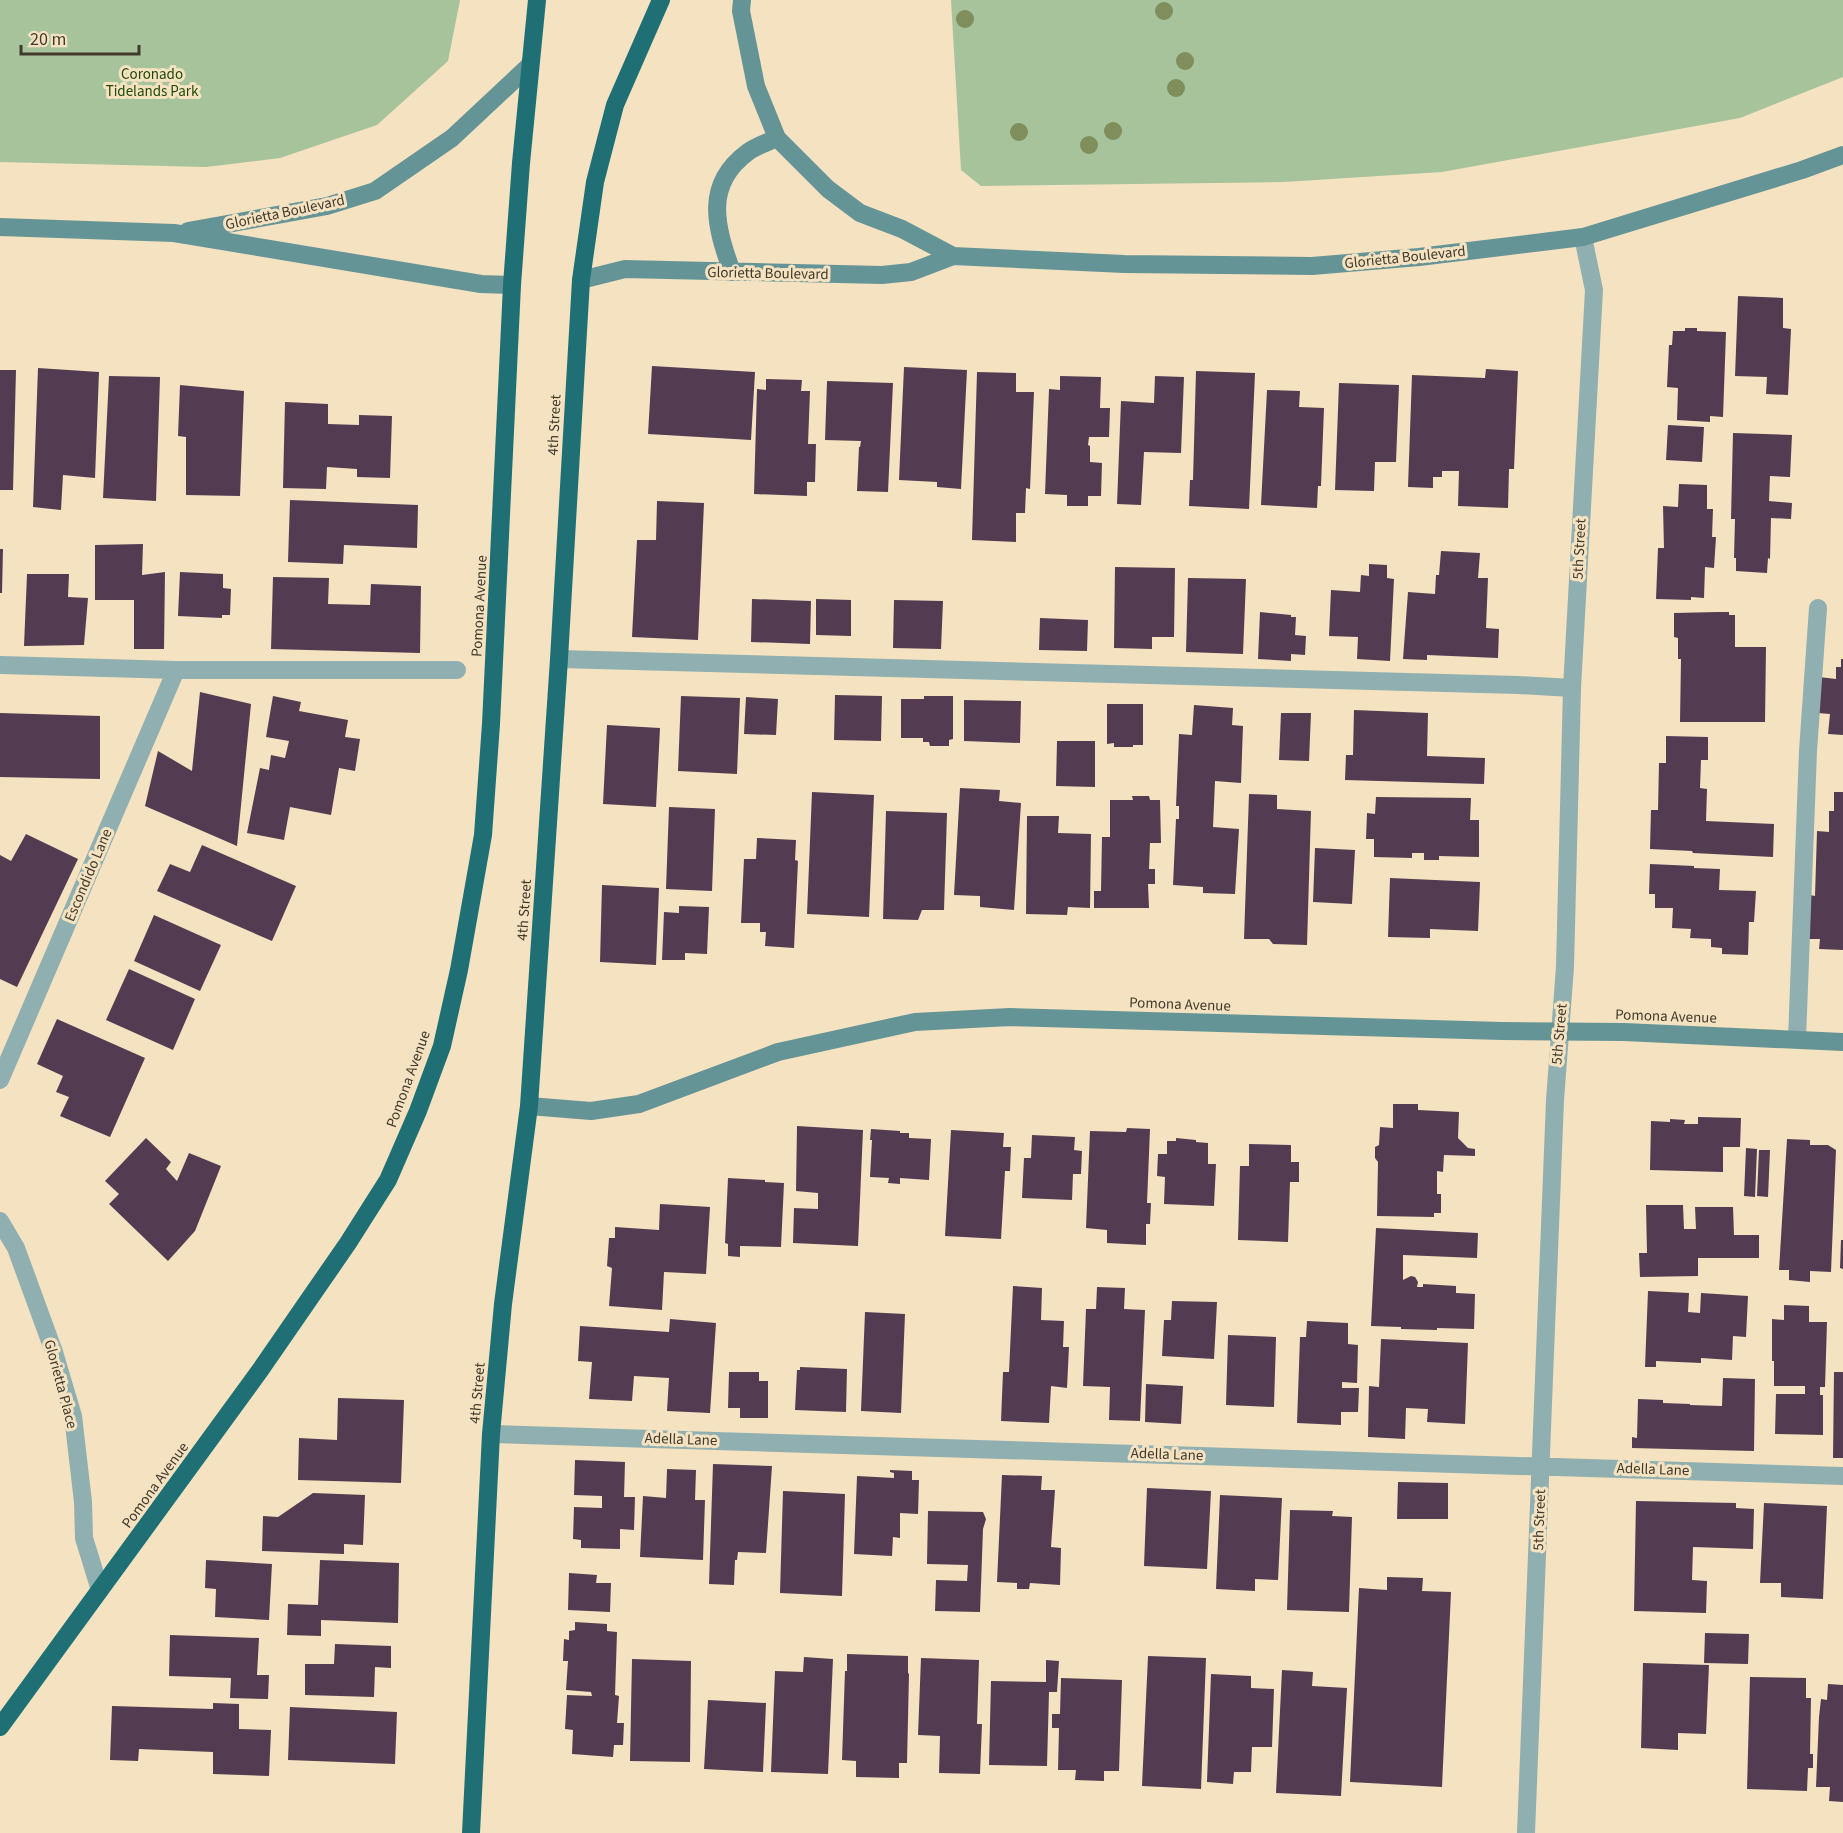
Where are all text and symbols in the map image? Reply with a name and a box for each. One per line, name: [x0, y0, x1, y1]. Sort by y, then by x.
scale bar: [21, 18, 140, 56]
text: 20 m: [30, 27, 66, 52]
park label: Coronado Tidelands Park: [106, 64, 199, 102]
street label: Glorietta Boulevard: [223, 190, 347, 235]
street label: Glorietta Boulevard: [1343, 241, 1467, 274]
street label: Glorietta Boulevard: [707, 262, 829, 285]
street label: 4th Street: [542, 394, 567, 456]
street label: 5th Street: [1567, 518, 1592, 580]
street label: Pomona Avenue: [466, 555, 493, 657]
street label: Escondido Lane: [59, 826, 117, 925]
street label: 4th Street: [512, 879, 537, 941]
street label: Pomona Avenue: [1129, 992, 1231, 1017]
street label: 5th Street: [1546, 1003, 1573, 1065]
street label: Pomona Avenue: [1615, 1004, 1717, 1029]
street label: Pomona Avenue: [381, 1028, 436, 1131]
street label: Glorietta Place: [39, 1337, 82, 1431]
street label: 4th Street: [464, 1362, 491, 1424]
street label: Adella Lane: [644, 1428, 718, 1451]
street label: Pomona Avenue: [117, 1438, 194, 1533]
street label: Adella Lane: [1130, 1443, 1204, 1466]
street label: Adella Lane: [1616, 1458, 1690, 1481]
street label: 5th Street: [1528, 1489, 1551, 1551]

